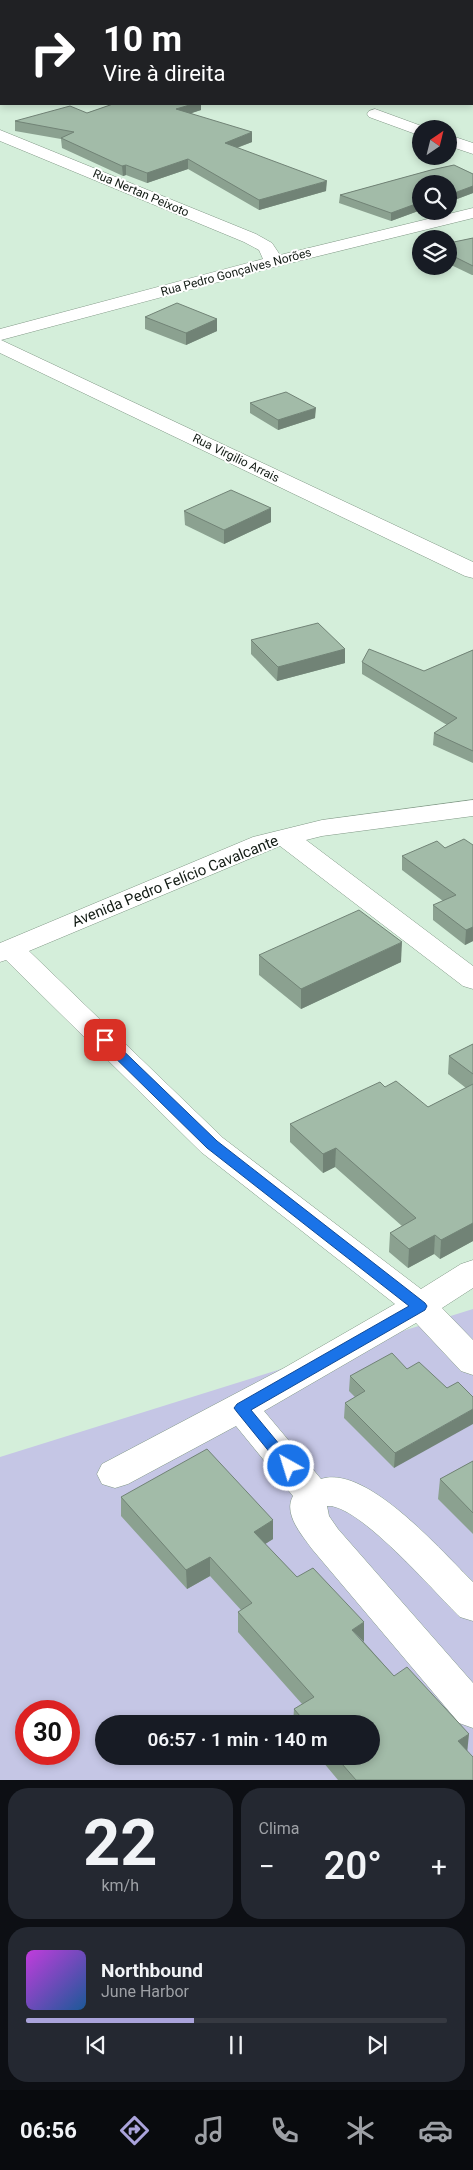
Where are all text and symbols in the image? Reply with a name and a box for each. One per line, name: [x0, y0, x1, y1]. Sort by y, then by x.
text: 10 m: [103, 19, 182, 60]
icon: right: [20, 20, 85, 85]
text: Vire à direita: [103, 61, 225, 86]
north arrow: [412, 120, 458, 165]
map controls: [412, 120, 457, 275]
street label: Rua Nertan Peixoto: [91, 166, 191, 220]
button: search: [412, 175, 457, 220]
button: layers: [412, 230, 457, 275]
street label: Rua Pedro Gonçalves Norões: [159, 245, 313, 299]
street label: Rua Virgilio Arrais: [190, 431, 282, 485]
street label: Avenida Pedro Felício Cavalcante: [69, 831, 281, 931]
pin: [84, 1019, 126, 1061]
icon: arrive: [91, 1026, 119, 1054]
position arrow: [262, 1439, 314, 1491]
speed limit sign: 30: [15, 1700, 80, 1765]
text: 06:57 · 1 min · 140 m: [147, 1728, 328, 1751]
text: 22: [83, 1805, 158, 1881]
text: Clima: [259, 1819, 299, 1838]
text: 20°: [324, 1844, 382, 1888]
text: −: [259, 1850, 275, 1883]
text: +: [431, 1850, 447, 1883]
text: km/h: [101, 1876, 139, 1895]
text: Northbound: [101, 1959, 203, 1982]
text: June Harbor: [101, 1982, 189, 2001]
icon: previous: [82, 2031, 110, 2059]
icon: pause: [222, 2031, 250, 2059]
icon: next: [363, 2031, 391, 2059]
icon: directions: [117, 2113, 152, 2148]
icon: music: [192, 2113, 227, 2148]
icon: phone: [267, 2113, 302, 2148]
icon: climate: [343, 2113, 378, 2148]
icon: car: [418, 2113, 453, 2148]
text: 06:56: [20, 2118, 77, 2143]

